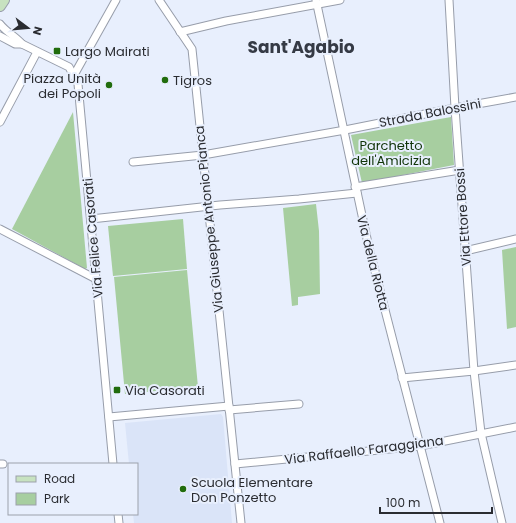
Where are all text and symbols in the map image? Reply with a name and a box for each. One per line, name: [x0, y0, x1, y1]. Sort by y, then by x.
north arrow: [8, 8, 48, 48]
text: N: [29, 25, 46, 37]
district label: Sant'Agabio: [247, 35, 355, 59]
place label: Largo Mairati: [65, 42, 150, 61]
marker: Largo Mairati: [52, 46, 62, 56]
place label: Piazza Unità dei Popoli: [24, 69, 101, 103]
place label: Tigros: [173, 71, 212, 90]
marker: Tigros: [160, 75, 170, 85]
marker: Piazza Unità dei Popoli: [104, 80, 114, 90]
street label: Strada Balossini: [377, 94, 483, 132]
street label: Via Giuseppe Antonio Pianca: [190, 125, 228, 313]
park label: Parchetto dell'Amicizia: [351, 136, 431, 170]
street label: Via Ettore Bossi: [450, 167, 476, 267]
street label: Via Felice Casorati: [78, 177, 108, 299]
street label: Via della Riotta: [352, 213, 394, 313]
place label: Via Casorati: [125, 381, 205, 400]
marker: Via Casorati: [112, 385, 122, 395]
street label: Via Raffaello Faraggiana: [283, 431, 445, 469]
legend: [8, 463, 138, 515]
text: Road: [44, 470, 75, 487]
place label: Scuola Elementare Don Ponzetto: [191, 473, 313, 507]
marker: Scuola Elementare Don Ponzetto: [178, 484, 188, 494]
scale bar: [380, 489, 492, 515]
text: Park: [44, 490, 71, 507]
text: 100 m: [386, 494, 420, 511]

